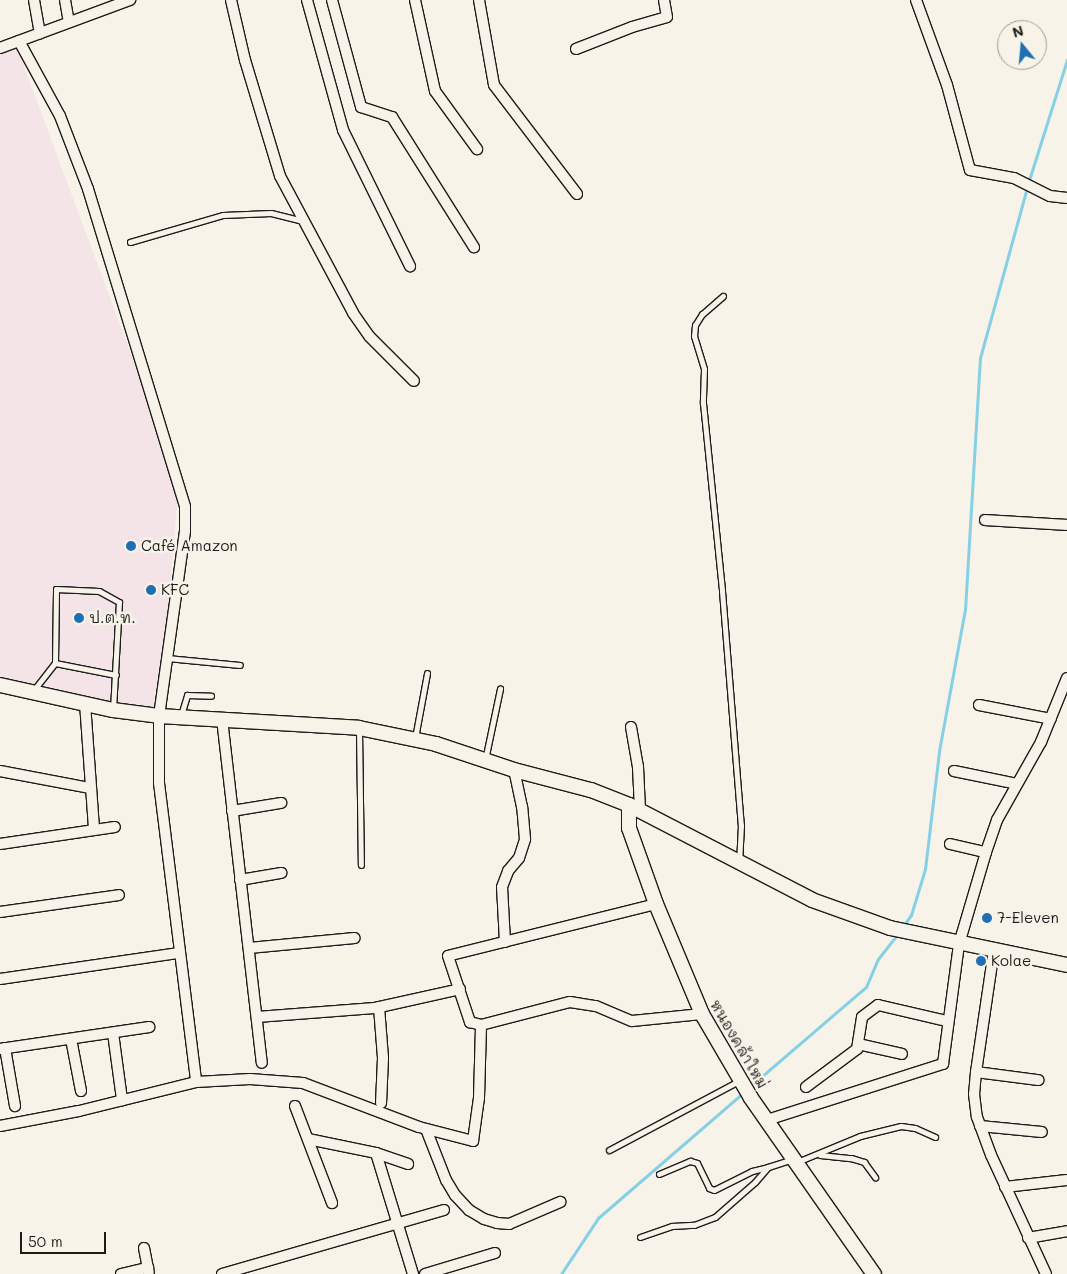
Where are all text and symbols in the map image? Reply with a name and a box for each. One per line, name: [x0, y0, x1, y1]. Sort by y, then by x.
north arrow: [997, 20, 1047, 70]
text: N: [1010, 20, 1026, 42]
place label: Café Amazon: [141, 537, 238, 555]
marker: Café Amazon: [125, 540, 137, 552]
place label: KFC: [161, 581, 189, 599]
marker: KFC: [145, 584, 157, 596]
place label: ป.ต.ท.: [89, 609, 136, 627]
marker: ป.ต.ท.: [73, 612, 85, 624]
place label: 7-Eleven: [997, 909, 1059, 927]
marker: 7-Eleven: [981, 912, 993, 924]
place label: Kolae: [991, 952, 1031, 970]
marker: Kolae: [975, 955, 987, 967]
street label: หนองคล้าใหม่: [706, 996, 772, 1092]
scale bar: [22, 1222, 109, 1254]
text: 50 m: [28, 1231, 63, 1251]

